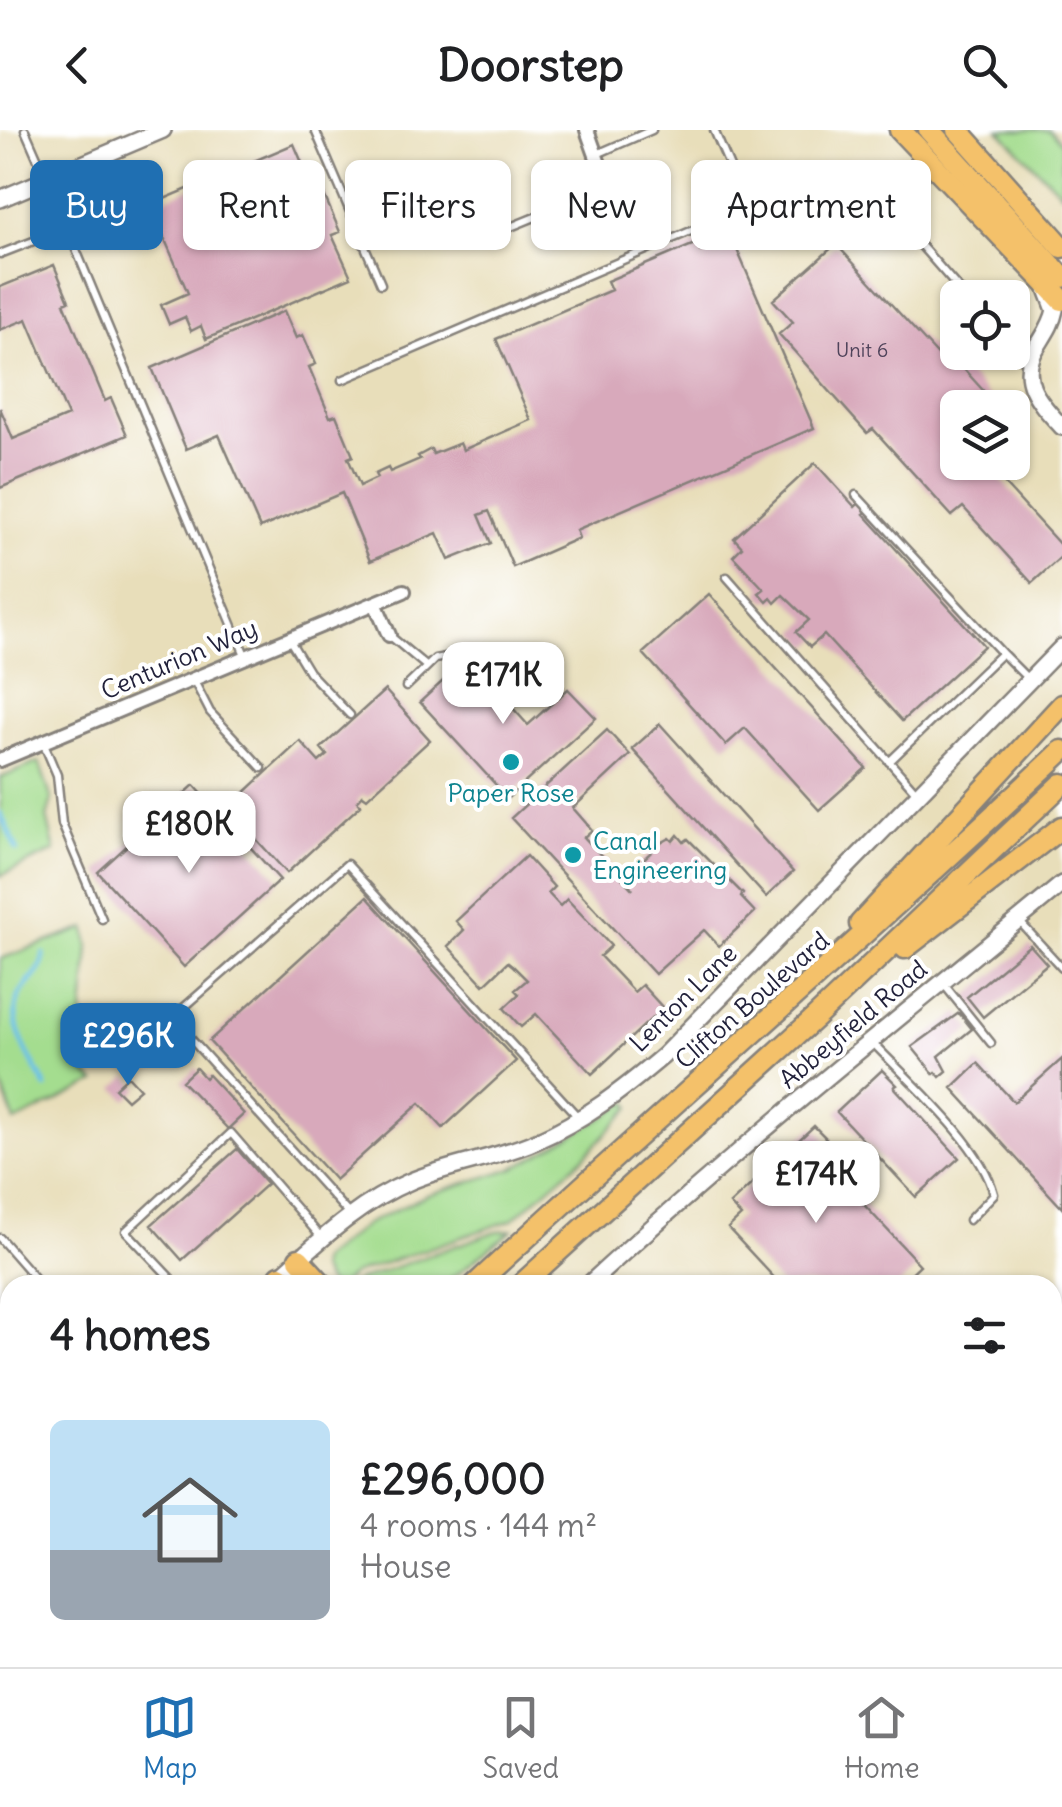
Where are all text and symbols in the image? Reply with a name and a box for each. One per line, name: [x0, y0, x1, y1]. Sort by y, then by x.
text: Doorstep: [438, 37, 624, 93]
icon: back: [50, 38, 105, 93]
icon: search: [957, 38, 1012, 93]
chip: Buy: [30, 160, 163, 250]
chip: Rent: [183, 160, 325, 250]
chip: Filters: [345, 160, 511, 250]
chip: New: [531, 160, 671, 250]
chip: Apartment: [691, 160, 931, 250]
map controls: [940, 280, 1030, 480]
button: locate: [940, 280, 1030, 370]
house number: Unit 6: [836, 337, 888, 362]
button: layers: [940, 390, 1030, 480]
street label: Centurion Way: [96, 612, 262, 706]
pin: £171K: [433, 642, 573, 727]
text: £171K: [464, 654, 542, 695]
marker: Paper Rose: [500, 751, 522, 773]
place label: Paper Rose: [447, 777, 575, 809]
pin: £180K: [119, 791, 259, 876]
text: £180K: [145, 803, 233, 844]
place label: Canal Engineering: [593, 825, 727, 886]
marker: Canal Engineering: [562, 844, 584, 866]
street label: Clifton Boulevard: [668, 924, 836, 1076]
street label: Lenton Lane: [623, 938, 743, 1058]
street label: Abbeyfield Road: [772, 953, 934, 1095]
pin: £296K: [58, 1003, 198, 1088]
text: £296K: [82, 1015, 174, 1056]
pin: £174K: [746, 1141, 886, 1226]
text: £174K: [775, 1153, 857, 1194]
icon: filters: [957, 1308, 1012, 1363]
text: 4 homes: [50, 1309, 211, 1361]
text: £296,000: [360, 1453, 546, 1505]
icon: home: [130, 1460, 250, 1580]
text: 4 rooms · 144 m²: [360, 1505, 597, 1546]
text: House: [360, 1546, 451, 1587]
tab: Map: [142, 1690, 197, 1786]
tab: Saved: [482, 1690, 559, 1786]
tab: Home: [844, 1690, 920, 1786]

